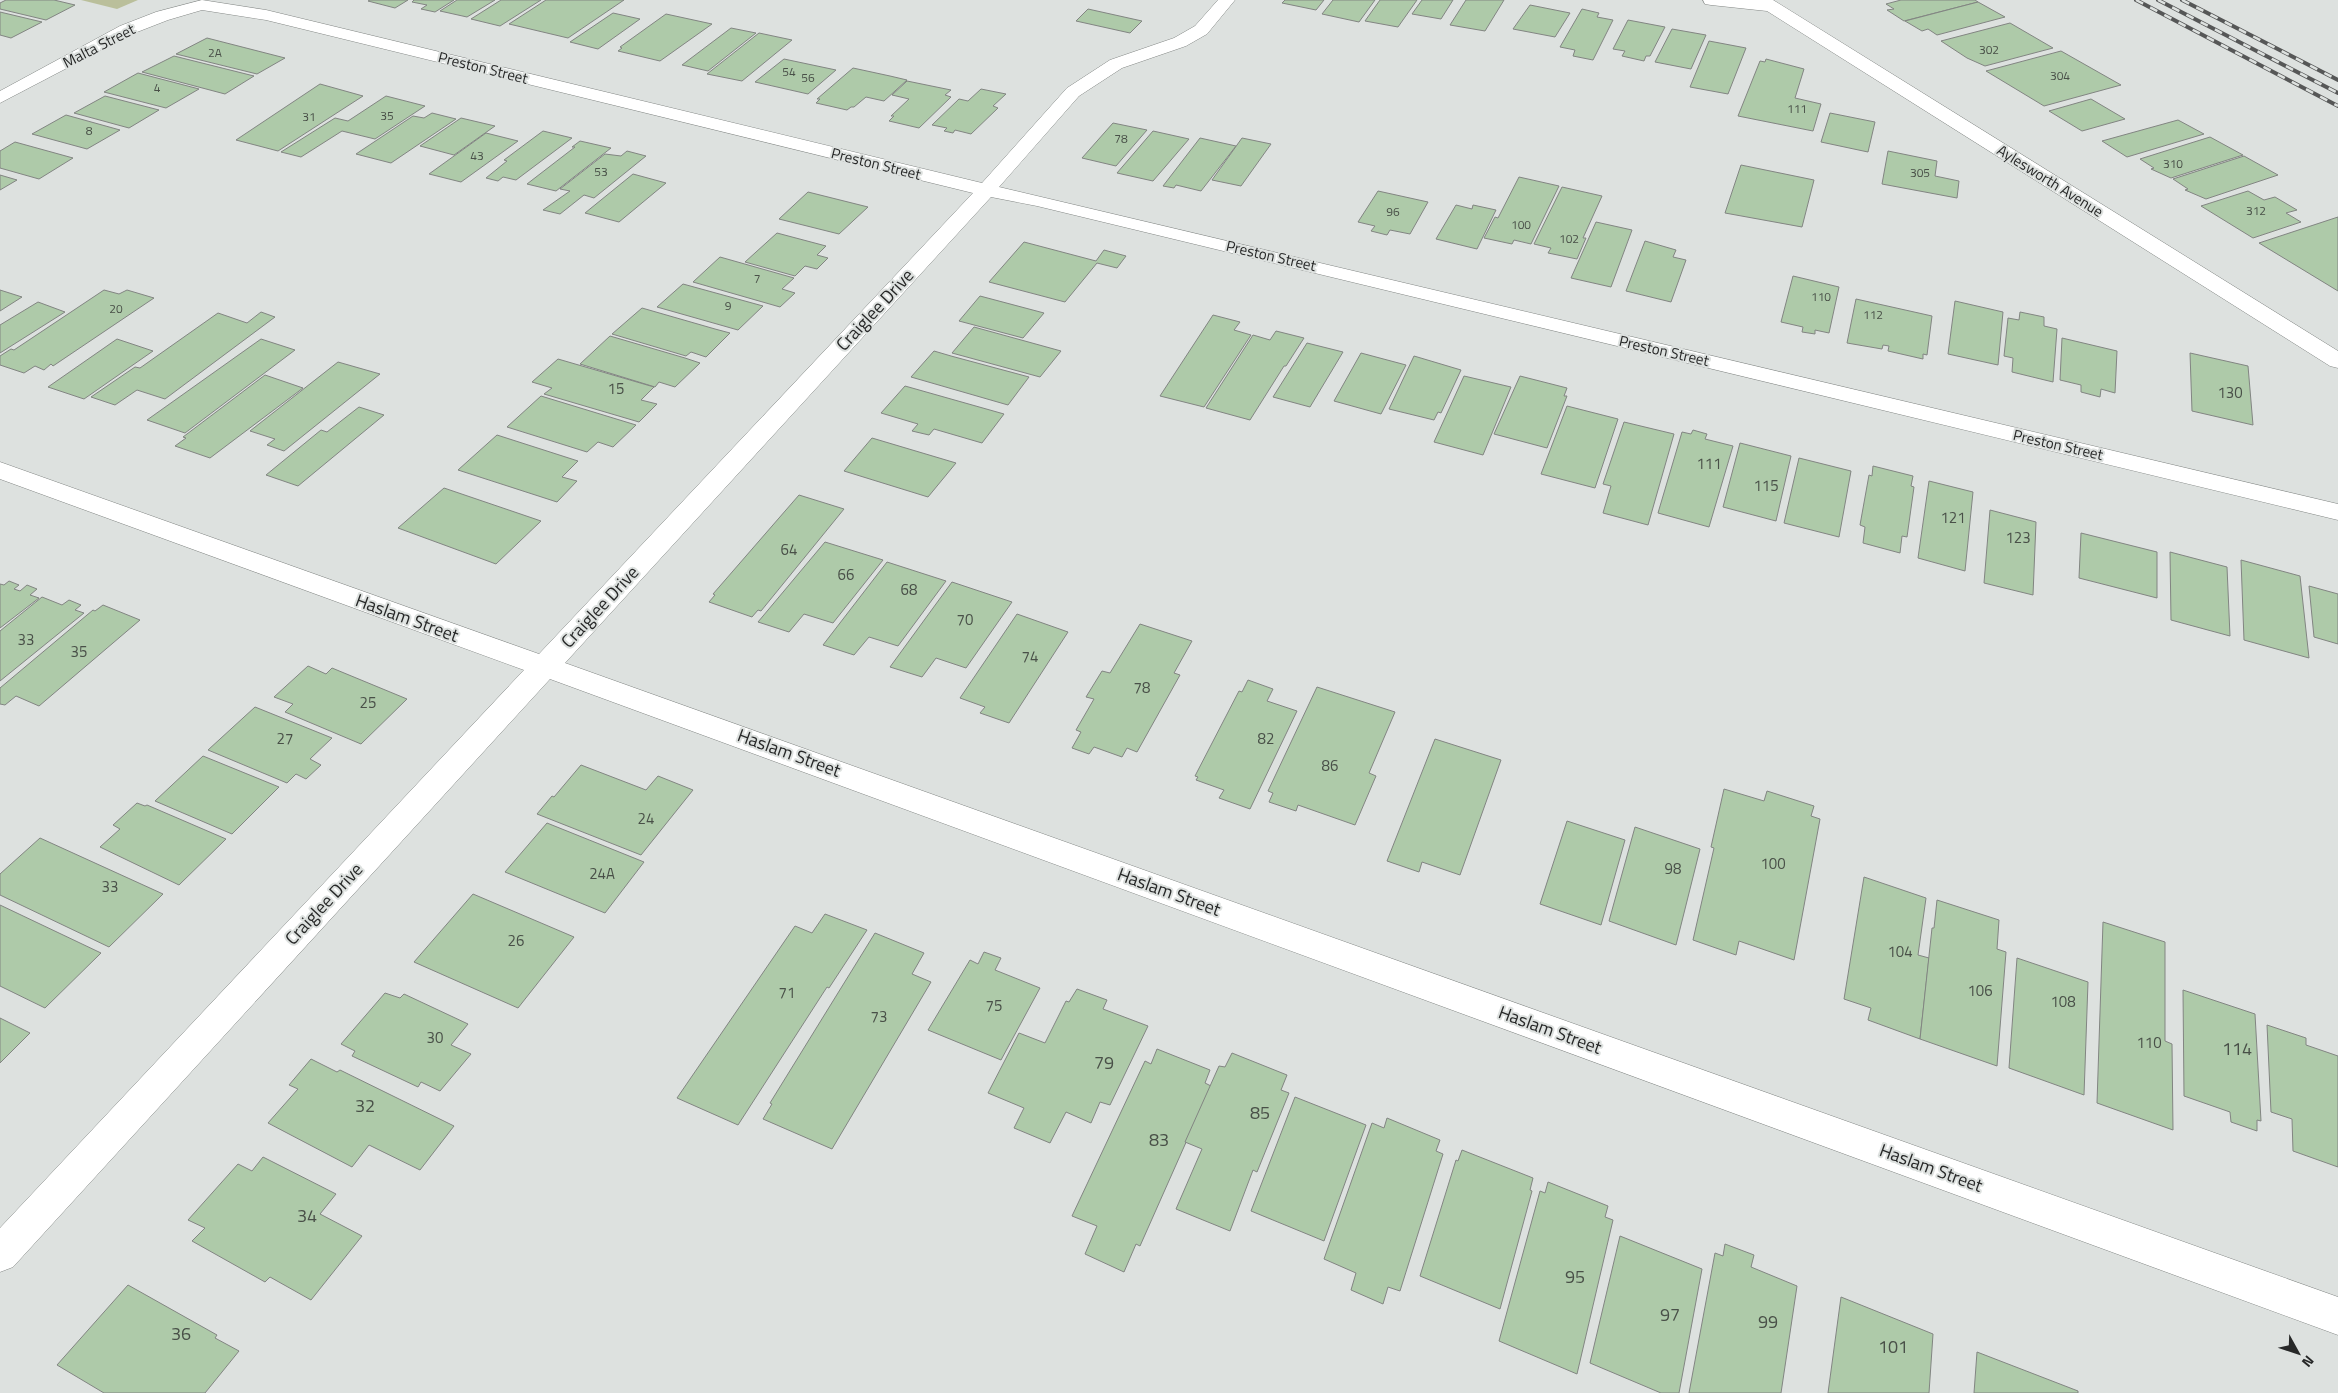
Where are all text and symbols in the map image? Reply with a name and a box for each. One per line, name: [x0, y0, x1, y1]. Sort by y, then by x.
street label: Malta Street: [59, 17, 140, 74]
house number: 302: [1979, 40, 1999, 59]
house number: 2A: [208, 43, 222, 62]
street label: Preston Street: [436, 45, 531, 90]
house number: 54: [782, 62, 796, 81]
house number: 304: [2050, 66, 2070, 85]
house number: 56: [801, 68, 815, 87]
house number: 4: [154, 78, 161, 97]
house number: 111: [1787, 99, 1807, 118]
house number: 35: [380, 106, 394, 125]
house number: 31: [302, 107, 316, 126]
house number: 8: [86, 121, 93, 140]
house number: 78: [1114, 129, 1128, 148]
street label: Aylesworth Avenue: [1992, 139, 2108, 223]
street label: Preston Street: [829, 141, 924, 186]
house number: 43: [470, 146, 484, 165]
house number: 310: [2163, 154, 2183, 173]
house number: 53: [594, 162, 608, 181]
house number: 305: [1910, 163, 1930, 182]
house number: 312: [2246, 201, 2266, 220]
house number: 96: [1386, 202, 1400, 221]
house number: 100: [1511, 215, 1531, 234]
house number: 102: [1559, 229, 1579, 248]
street label: Preston Street: [1224, 234, 1319, 277]
street label: Craiglee Drive: [829, 262, 920, 357]
house number: 7: [754, 269, 760, 288]
house number: 110: [1811, 287, 1831, 306]
house number: 9: [725, 296, 732, 315]
house number: 20: [109, 299, 123, 318]
house number: 112: [1863, 305, 1883, 324]
street label: Preston Street: [1617, 329, 1712, 372]
house number: 15: [608, 377, 624, 400]
house number: 130: [2217, 381, 2243, 404]
street label: Preston Street: [2011, 423, 2106, 466]
house number: 111: [1696, 452, 1722, 475]
house number: 115: [1753, 474, 1779, 497]
house number: 121: [1940, 506, 1966, 529]
house number: 123: [2005, 526, 2031, 549]
house number: 64: [781, 538, 797, 561]
street label: Craiglee Drive: [554, 559, 645, 654]
house number: 66: [838, 563, 854, 586]
house number: 68: [901, 578, 917, 601]
street label: Haslam Street: [352, 586, 463, 649]
house number: 70: [957, 608, 973, 631]
house number: 33: [18, 628, 34, 651]
house number: 35: [71, 640, 87, 663]
house number: 74: [1022, 645, 1038, 668]
house number: 78: [1134, 676, 1150, 699]
house number: 25: [360, 691, 376, 714]
street label: Haslam Street: [734, 721, 845, 784]
house number: 27: [277, 727, 293, 750]
house number: 82: [1258, 727, 1274, 750]
house number: 86: [1322, 754, 1338, 777]
house number: 24: [638, 807, 654, 830]
house number: 100: [1760, 852, 1786, 875]
street label: Craiglee Drive: [278, 856, 369, 951]
house number: 98: [1665, 857, 1681, 880]
street label: Haslam Street: [1114, 860, 1225, 923]
house number: 24A: [589, 862, 615, 885]
house number: 33: [102, 875, 118, 898]
house number: 26: [508, 929, 524, 952]
house number: 104: [1887, 940, 1913, 963]
house number: 106: [1967, 979, 1993, 1002]
house number: 71: [779, 981, 795, 1004]
house number: 108: [2050, 990, 2076, 1013]
house number: 75: [986, 994, 1002, 1017]
street label: Haslam Street: [1495, 998, 1606, 1061]
house number: 73: [871, 1005, 887, 1028]
house number: 30: [427, 1026, 443, 1049]
house number: 110: [2136, 1031, 2162, 1054]
house number: 114: [2222, 1035, 2252, 1062]
house number: 79: [1094, 1049, 1114, 1076]
house number: 32: [355, 1092, 375, 1119]
house number: 85: [1250, 1099, 1270, 1126]
house number: 83: [1149, 1126, 1169, 1153]
street label: Haslam Street: [1876, 1136, 1987, 1199]
house number: 34: [297, 1202, 317, 1229]
house number: 95: [1565, 1263, 1585, 1290]
house number: 97: [1660, 1301, 1680, 1328]
house number: 99: [1758, 1308, 1778, 1335]
house number: 36: [171, 1320, 191, 1347]
north arrow: [2273, 1328, 2323, 1378]
house number: 101: [1878, 1333, 1908, 1360]
text: N: [2297, 1351, 2320, 1372]

